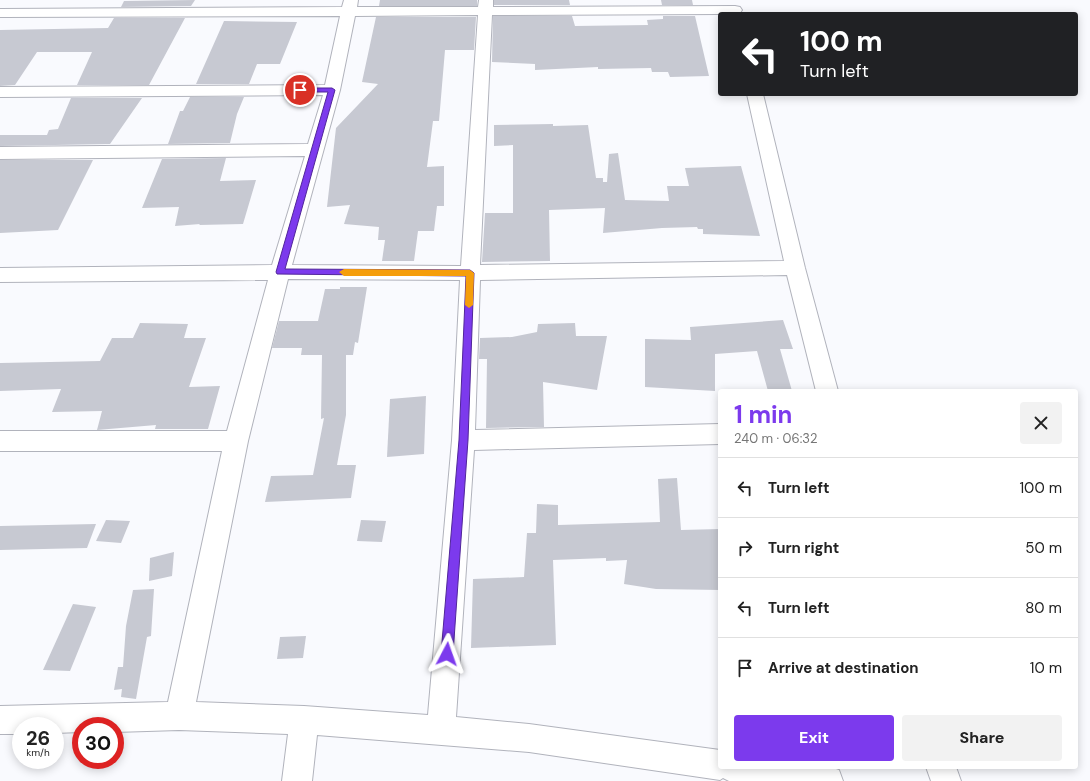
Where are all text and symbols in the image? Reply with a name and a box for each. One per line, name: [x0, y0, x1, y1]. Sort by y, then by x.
text: 100 m: [800, 23, 883, 60]
icon: left: [734, 28, 786, 80]
text: Turn left: [800, 59, 869, 83]
pin: [283, 73, 317, 107]
icon: arrive: [289, 79, 311, 101]
text: 1 min: [734, 399, 792, 430]
button: close: [1020, 402, 1062, 444]
text: 240 m · 06:32: [734, 430, 817, 447]
icon: left: [734, 477, 756, 499]
text: Turn left: [768, 478, 829, 498]
text: 100 m: [1019, 478, 1062, 498]
icon: right: [734, 537, 756, 559]
text: Turn right: [768, 538, 839, 558]
text: 50 m: [1025, 538, 1062, 558]
icon: left: [734, 597, 756, 619]
text: Turn left: [768, 598, 829, 618]
text: 80 m: [1025, 598, 1062, 618]
position arrow: [426, 633, 468, 675]
icon: arrive: [734, 657, 756, 679]
text: Arrive at destination: [768, 658, 919, 678]
text: 10 m: [1030, 658, 1062, 678]
button: Exit: [734, 715, 894, 761]
button: Share: [902, 715, 1062, 761]
speed limit sign: 30: [72, 717, 124, 769]
text: 26: [26, 725, 50, 751]
text: km/h: [26, 746, 50, 759]

